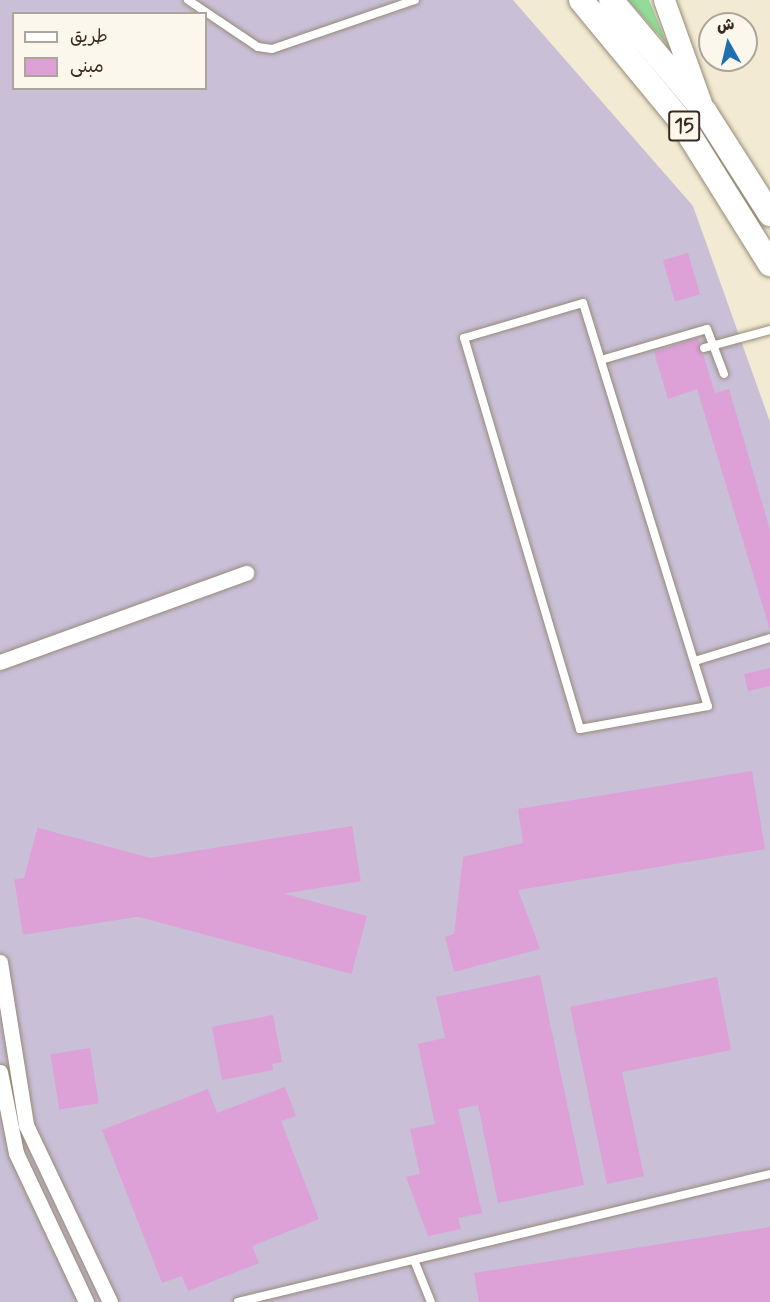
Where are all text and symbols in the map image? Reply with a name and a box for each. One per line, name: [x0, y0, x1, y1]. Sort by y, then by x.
legend: [12, 12, 207, 90]
north arrow: [698, 12, 758, 72]
text: ش: [716, 14, 736, 37]
text: طريق: [70, 25, 108, 49]
text: مبنى: [70, 55, 104, 79]
road number: 15: [668, 109, 700, 143]

